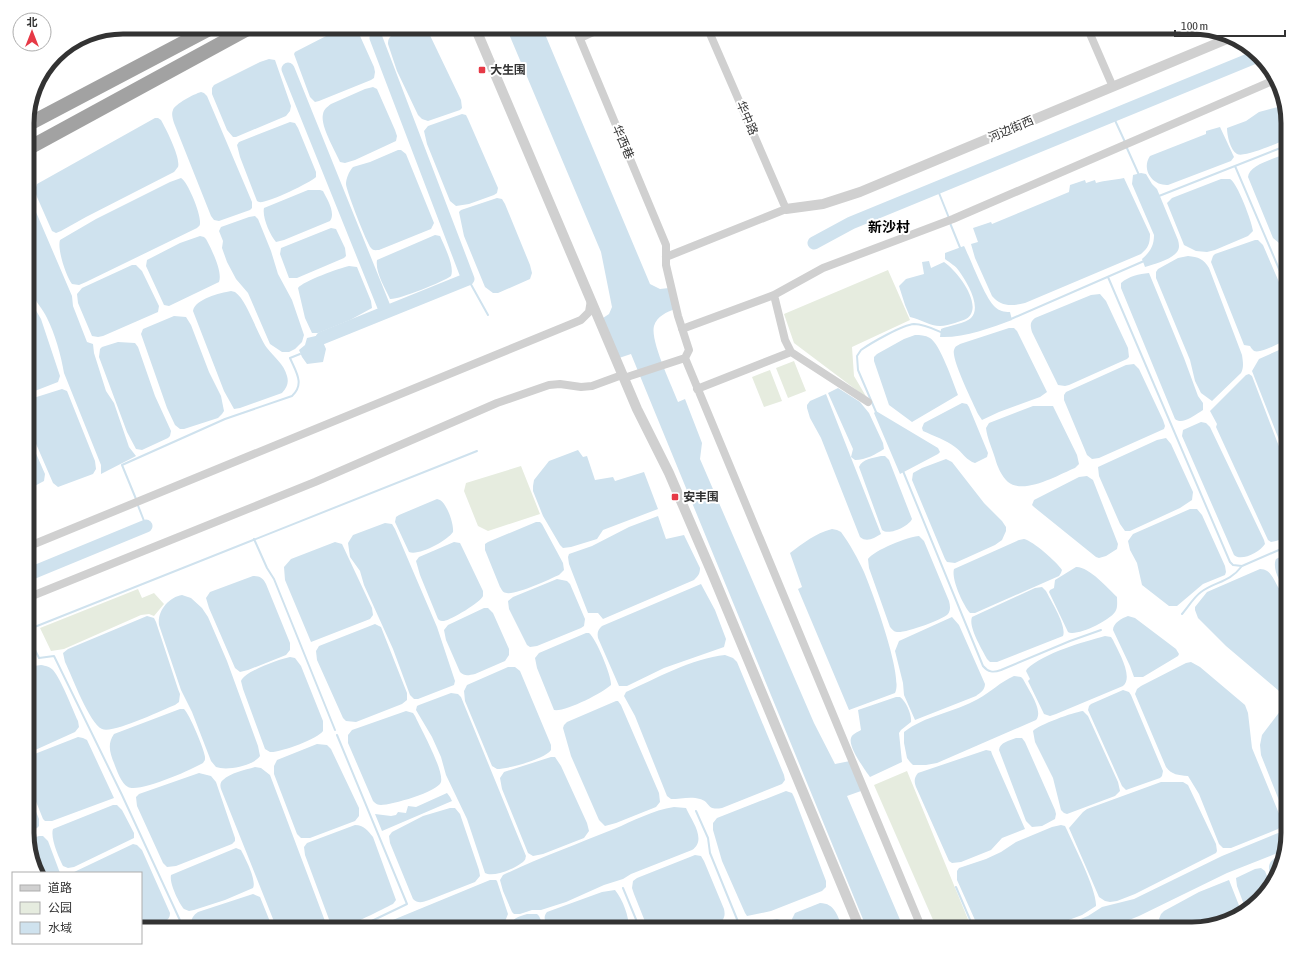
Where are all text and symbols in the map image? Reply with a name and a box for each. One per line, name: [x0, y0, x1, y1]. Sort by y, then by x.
north arrow: [12, 12, 52, 52]
scale bar: [1175, 12, 1285, 38]
text: 北: [27, 16, 38, 28]
text: 100 m: [1181, 19, 1208, 33]
place label: 大生围: [490, 63, 526, 77]
marker: 大生围: [477, 65, 487, 75]
street label: 华中路: [734, 99, 760, 137]
street label: 河边街西: [986, 113, 1036, 145]
street label: 华西巷: [610, 123, 636, 161]
district label: 新沙村: [868, 219, 910, 235]
place label: 安丰围: [683, 490, 719, 504]
marker: 安丰围: [670, 492, 680, 502]
legend: [12, 872, 142, 944]
text: 道路: [48, 881, 72, 895]
text: 公园: [48, 901, 72, 915]
text: 水域: [48, 921, 72, 935]

